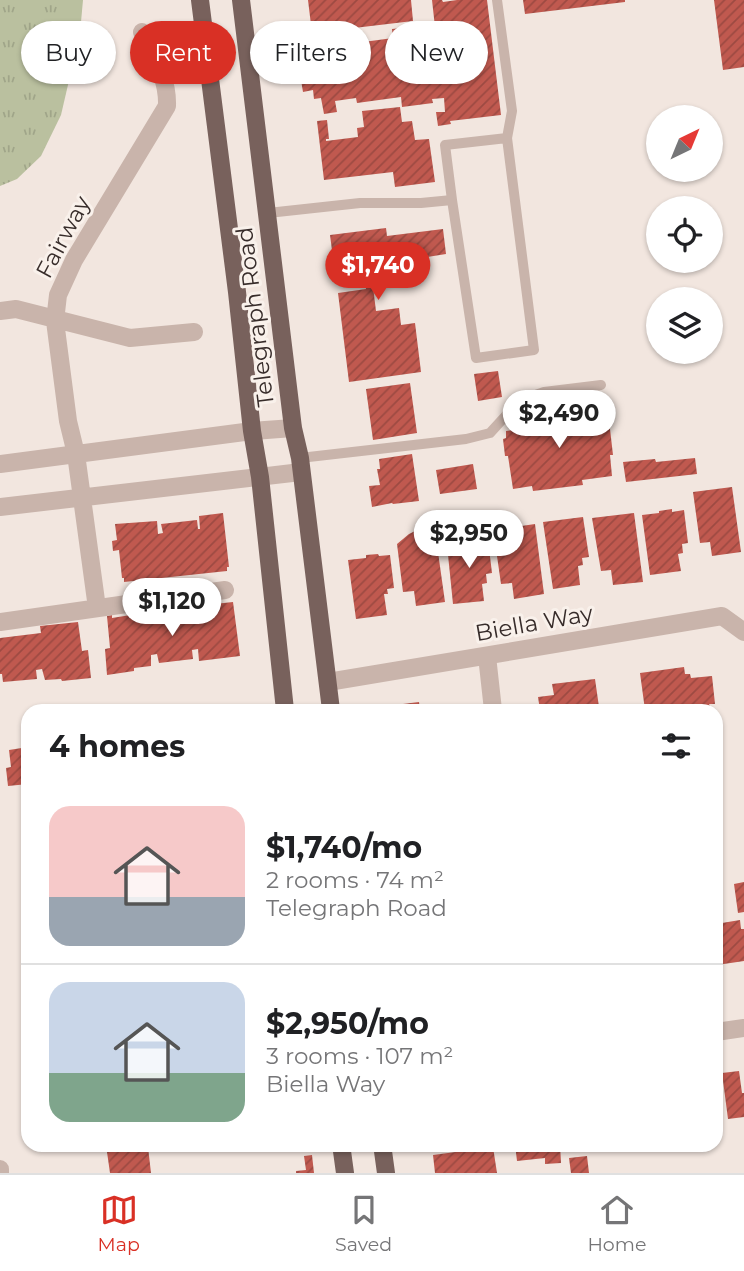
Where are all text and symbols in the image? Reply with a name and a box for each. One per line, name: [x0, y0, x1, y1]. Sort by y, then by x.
chip: Buy: [21, 21, 116, 84]
chip: Rent: [130, 21, 236, 84]
chip: Filters: [250, 21, 371, 84]
chip: New: [385, 21, 488, 84]
north arrow: [646, 105, 723, 182]
map controls: [646, 105, 723, 364]
street label: Fairway: [30, 191, 96, 283]
button: locate: [646, 196, 723, 273]
street label: Telegraph Road: [230, 226, 280, 408]
pin: $1,740: [321, 243, 435, 302]
text: $1,740: [341, 251, 415, 279]
button: layers: [646, 287, 723, 364]
pin: $2,490: [502, 391, 616, 450]
text: $2,490: [519, 399, 599, 427]
pin: $2,950: [412, 510, 526, 570]
text: $2,950: [430, 519, 508, 547]
pin: $1,120: [115, 578, 229, 638]
text: $1,120: [138, 587, 206, 615]
street label: Biella Way: [473, 599, 596, 647]
icon: filters: [657, 727, 695, 765]
text: 4 homes: [49, 728, 185, 765]
text: $1,740/mo: [266, 829, 422, 866]
icon: home: [105, 834, 189, 918]
text: 2 rooms · 74 m²: [266, 866, 444, 894]
text: Telegraph Road: [266, 894, 447, 922]
text: $2,950/mo: [266, 1005, 429, 1042]
icon: home: [105, 1010, 189, 1094]
text: 3 rooms · 107 m²: [266, 1042, 453, 1070]
text: Biella Way: [266, 1070, 385, 1098]
tab: Map: [98, 1191, 140, 1256]
tab: Saved: [335, 1191, 392, 1256]
tab: Home: [587, 1191, 646, 1256]

